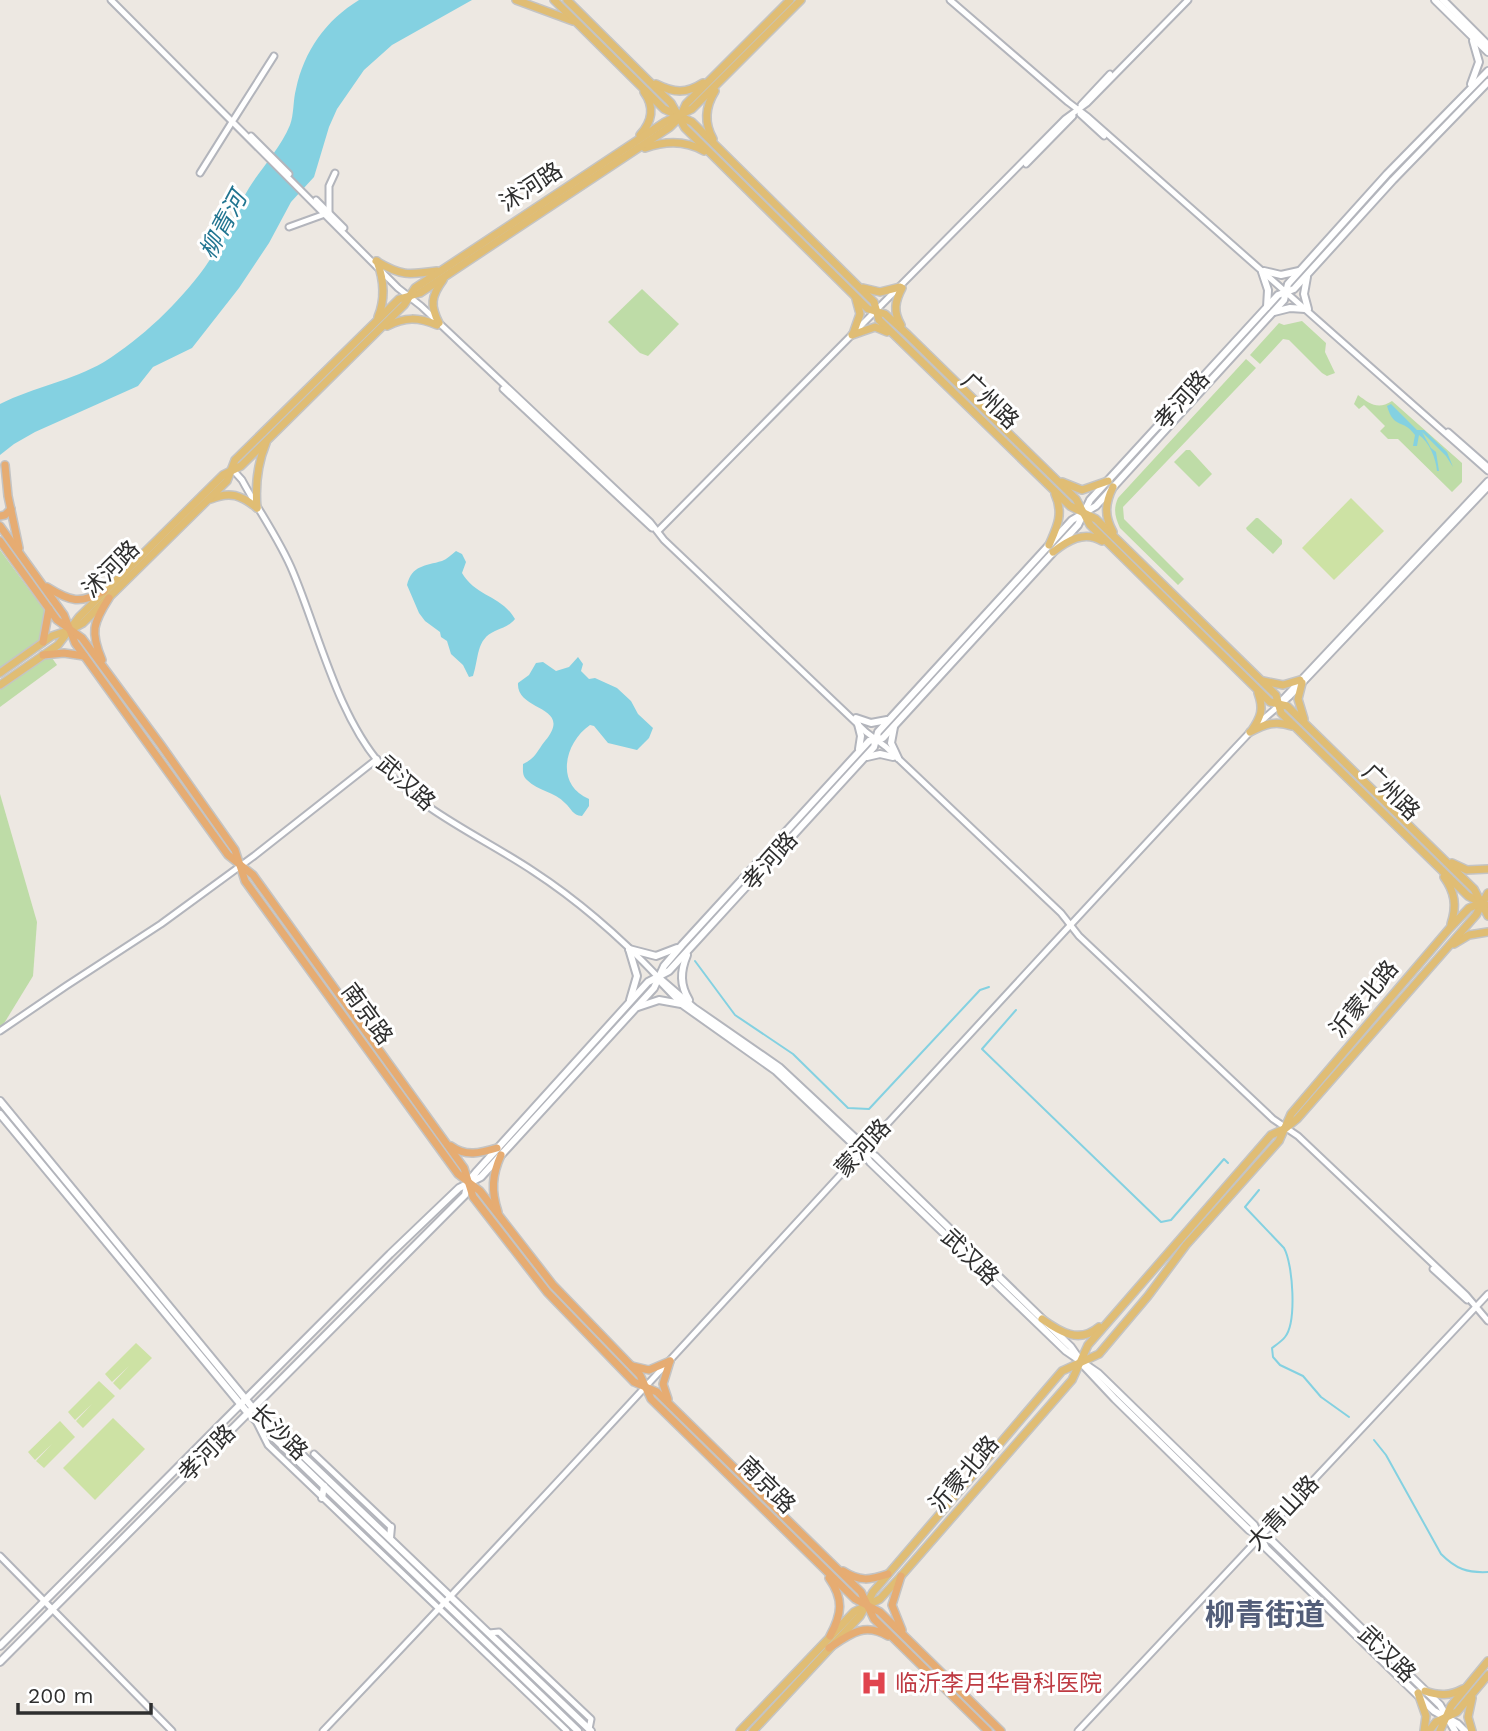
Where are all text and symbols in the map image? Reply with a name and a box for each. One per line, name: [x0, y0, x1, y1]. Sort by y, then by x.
street label: 沭河路: [495, 157, 567, 217]
water label: 柳青河: [194, 183, 254, 263]
street label: 孝河路: [1149, 365, 1215, 435]
street label: 广州路: [956, 367, 1024, 435]
street label: 沭河路: [77, 535, 145, 603]
street label: 武汉路: [371, 750, 441, 816]
street label: 广州路: [1357, 758, 1425, 826]
street label: 孝河路: [737, 826, 803, 896]
street label: 沂蒙北路: [1324, 955, 1404, 1043]
street label: 南京路: [336, 978, 398, 1050]
street label: 蒙河路: [830, 1114, 896, 1182]
street label: 武汉路: [936, 1223, 1004, 1291]
street label: 长沙路: [245, 1398, 313, 1466]
street label: 孝河路: [173, 1419, 241, 1487]
street label: 沂蒙北路: [924, 1430, 1004, 1518]
street label: 南京路: [733, 1451, 801, 1519]
street label: 大青山路: [1242, 1470, 1324, 1556]
district label: 柳青街道: [1205, 1597, 1325, 1632]
street label: 武汉路: [1353, 1620, 1421, 1688]
hospital icon: 临沂李月华骨科医院: [859, 1668, 889, 1698]
place label: 临沂李月华骨科医院: [895, 1670, 1102, 1697]
scale bar: [18, 1672, 150, 1716]
text: 200 m: [28, 1683, 94, 1708]

